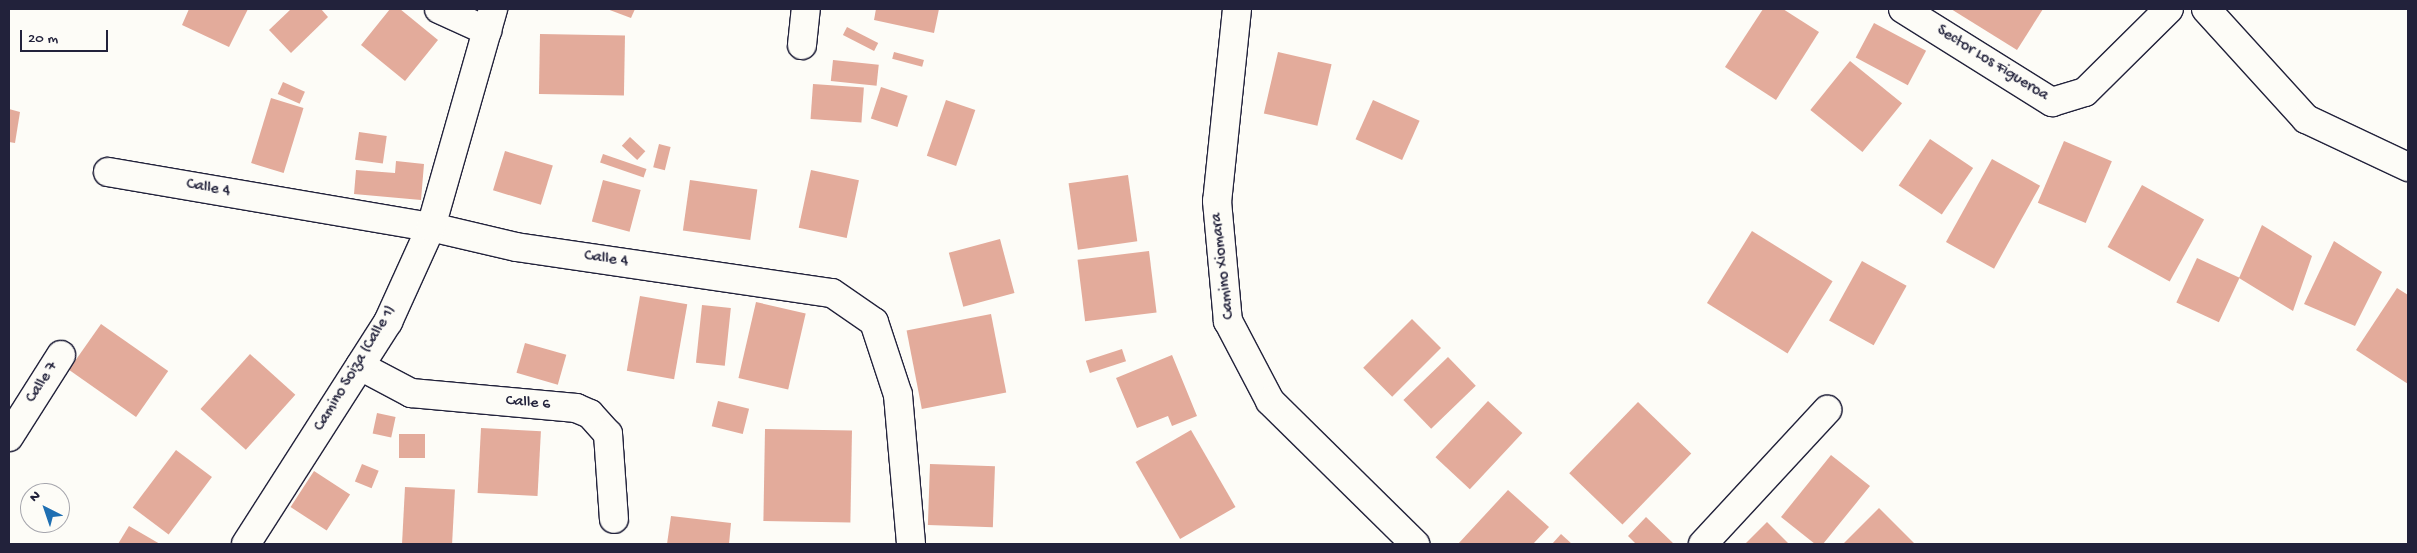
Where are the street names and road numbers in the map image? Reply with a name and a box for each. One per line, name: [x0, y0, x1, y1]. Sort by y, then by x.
street label: Sector Los Figueroa: [1932, 22, 2052, 106]
street label: Calle 4: [185, 176, 231, 202]
street label: Camino Xiomara: [1208, 212, 1240, 320]
street label: Calle 4: [583, 247, 629, 273]
street label: Camino Soiza (Calle 1): [311, 303, 401, 435]
street label: Calle 7: [23, 359, 63, 407]
street label: Calle 6: [505, 392, 551, 416]

